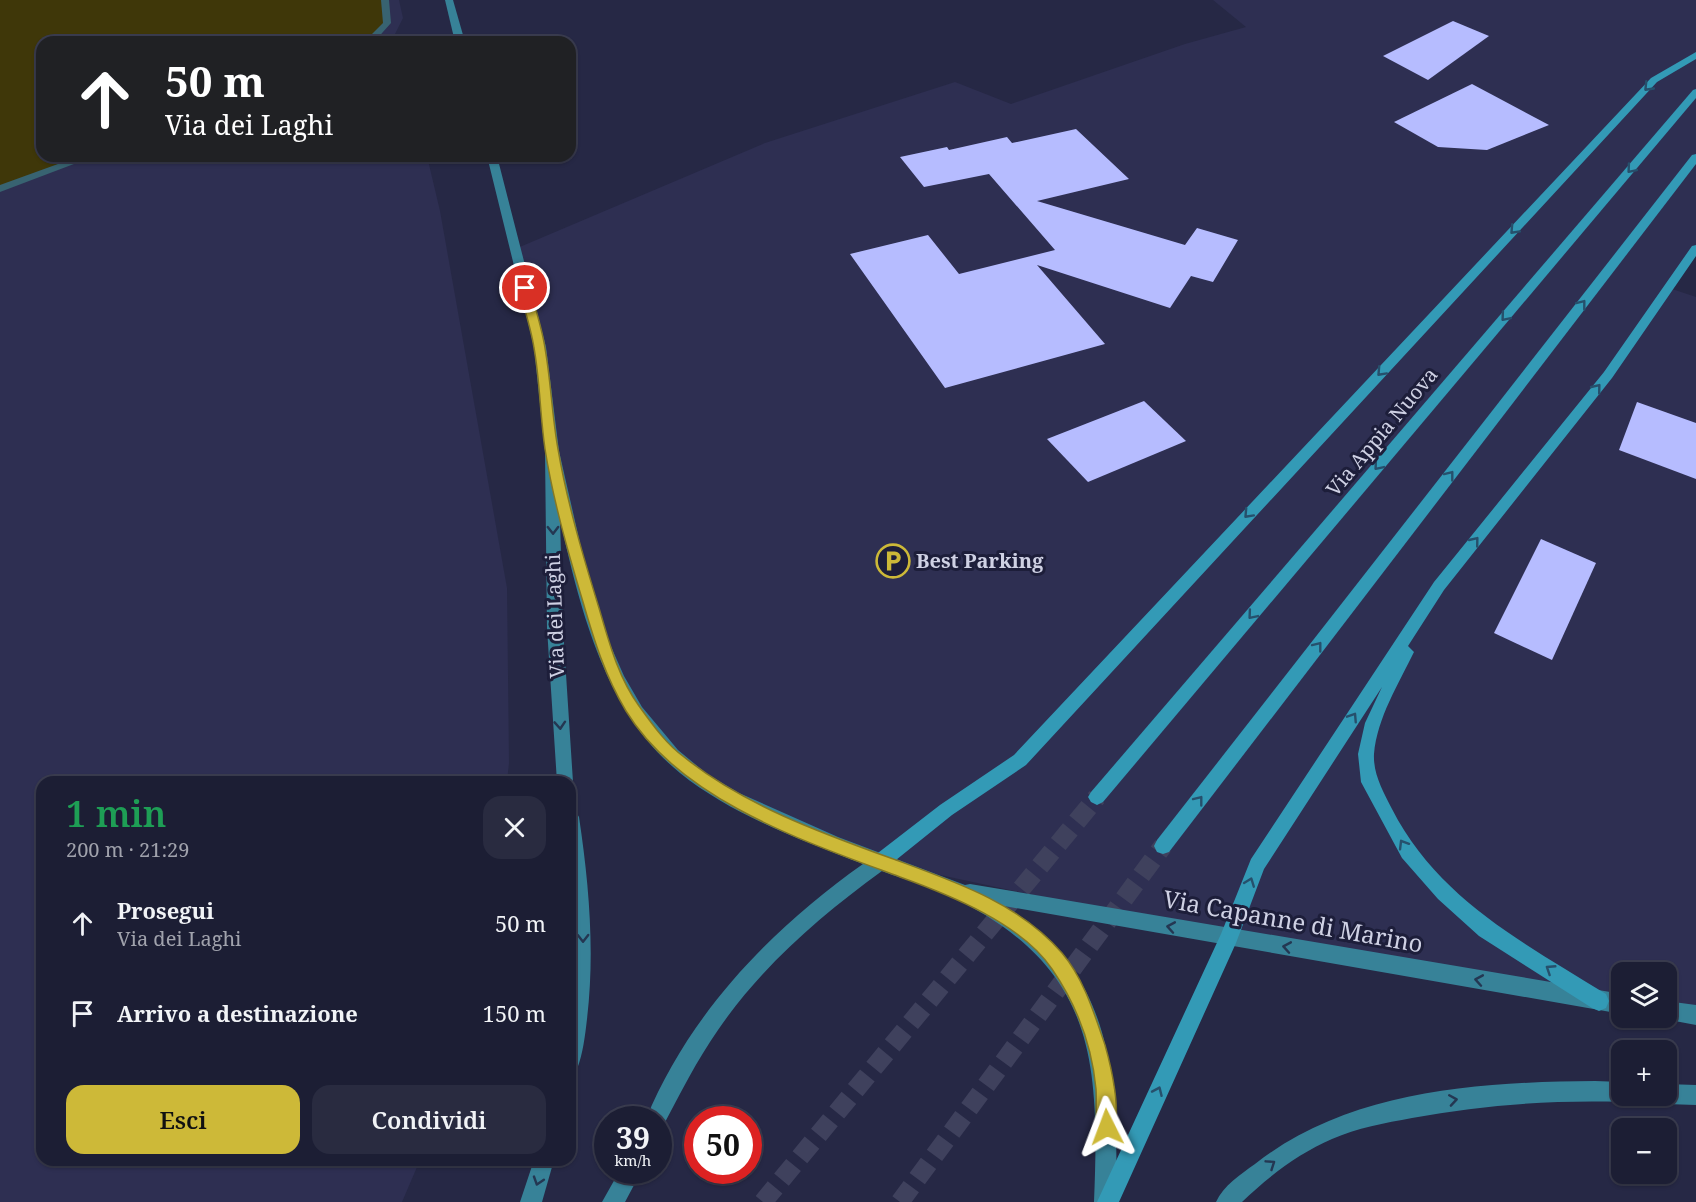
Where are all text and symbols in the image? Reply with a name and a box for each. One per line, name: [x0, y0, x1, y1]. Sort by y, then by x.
text: 50 m: [165, 52, 265, 109]
icon: ahead: [66, 60, 144, 138]
one-way arrow: [1644, 80, 1655, 91]
text: Via dei Laghi: [165, 106, 333, 143]
one-way arrow: [1627, 162, 1638, 173]
one-way arrow: [1511, 222, 1522, 233]
pin: [499, 262, 550, 313]
icon: arrive: [508, 271, 541, 304]
one-way arrow: [1575, 300, 1586, 311]
one-way arrow: [1501, 310, 1512, 321]
street label: Via Appia Nuova: [1320, 362, 1443, 502]
one-way arrow: [1377, 365, 1388, 376]
one-way arrow: [1590, 384, 1601, 395]
one-way arrow: [1375, 459, 1386, 470]
one-way arrow: [1443, 471, 1454, 482]
one-way arrow: [1244, 508, 1255, 518]
one-way arrow: [547, 526, 559, 535]
one-way arrow: [1468, 536, 1479, 547]
parking icon: Best Parking: [875, 543, 911, 579]
place label: Best Parking: [916, 547, 1044, 574]
street label: Via dei Laghi: [539, 553, 570, 679]
one-way arrow: [1248, 608, 1259, 619]
one-way arrow: [1310, 642, 1321, 653]
one-way arrow: [1346, 713, 1357, 724]
one-way arrow: [553, 720, 566, 729]
text: 1 min: [66, 789, 167, 838]
button: close: [483, 796, 546, 859]
one-way arrow: [1191, 796, 1202, 807]
text: 200 m · 21:29: [66, 836, 189, 863]
one-way arrow: [1399, 840, 1410, 850]
one-way arrow: [1243, 878, 1255, 889]
street label: Via Capanne di Marino: [1161, 881, 1426, 960]
text: Prosegui: [117, 895, 214, 925]
icon: ahead: [66, 907, 99, 940]
text: 50 m: [495, 908, 546, 938]
one-way arrow: [1166, 921, 1176, 934]
text: Via dei Laghi: [117, 925, 242, 952]
one-way arrow: [577, 933, 589, 942]
one-way arrow: [1283, 941, 1293, 954]
map controls: [1611, 962, 1677, 1184]
button: layers: [1611, 962, 1677, 1028]
one-way arrow: [1546, 964, 1556, 976]
one-way arrow: [1475, 974, 1485, 987]
icon: arrive: [66, 997, 99, 1030]
text: Arrivo a destinazione: [117, 998, 358, 1028]
text: 150 m: [483, 998, 546, 1028]
button: +: [1611, 1040, 1677, 1106]
button: Esci: [66, 1085, 300, 1154]
button: Condividi: [312, 1085, 546, 1154]
one-way arrow: [1151, 1087, 1163, 1098]
one-way arrow: [1447, 1094, 1457, 1107]
position arrow: [1075, 1095, 1139, 1159]
speed limit sign: 50: [684, 1106, 762, 1184]
text: 39: [616, 1117, 650, 1158]
button: −: [1611, 1118, 1677, 1184]
text: km/h: [615, 1150, 651, 1170]
one-way arrow: [1264, 1160, 1275, 1171]
one-way arrow: [532, 1175, 545, 1186]

